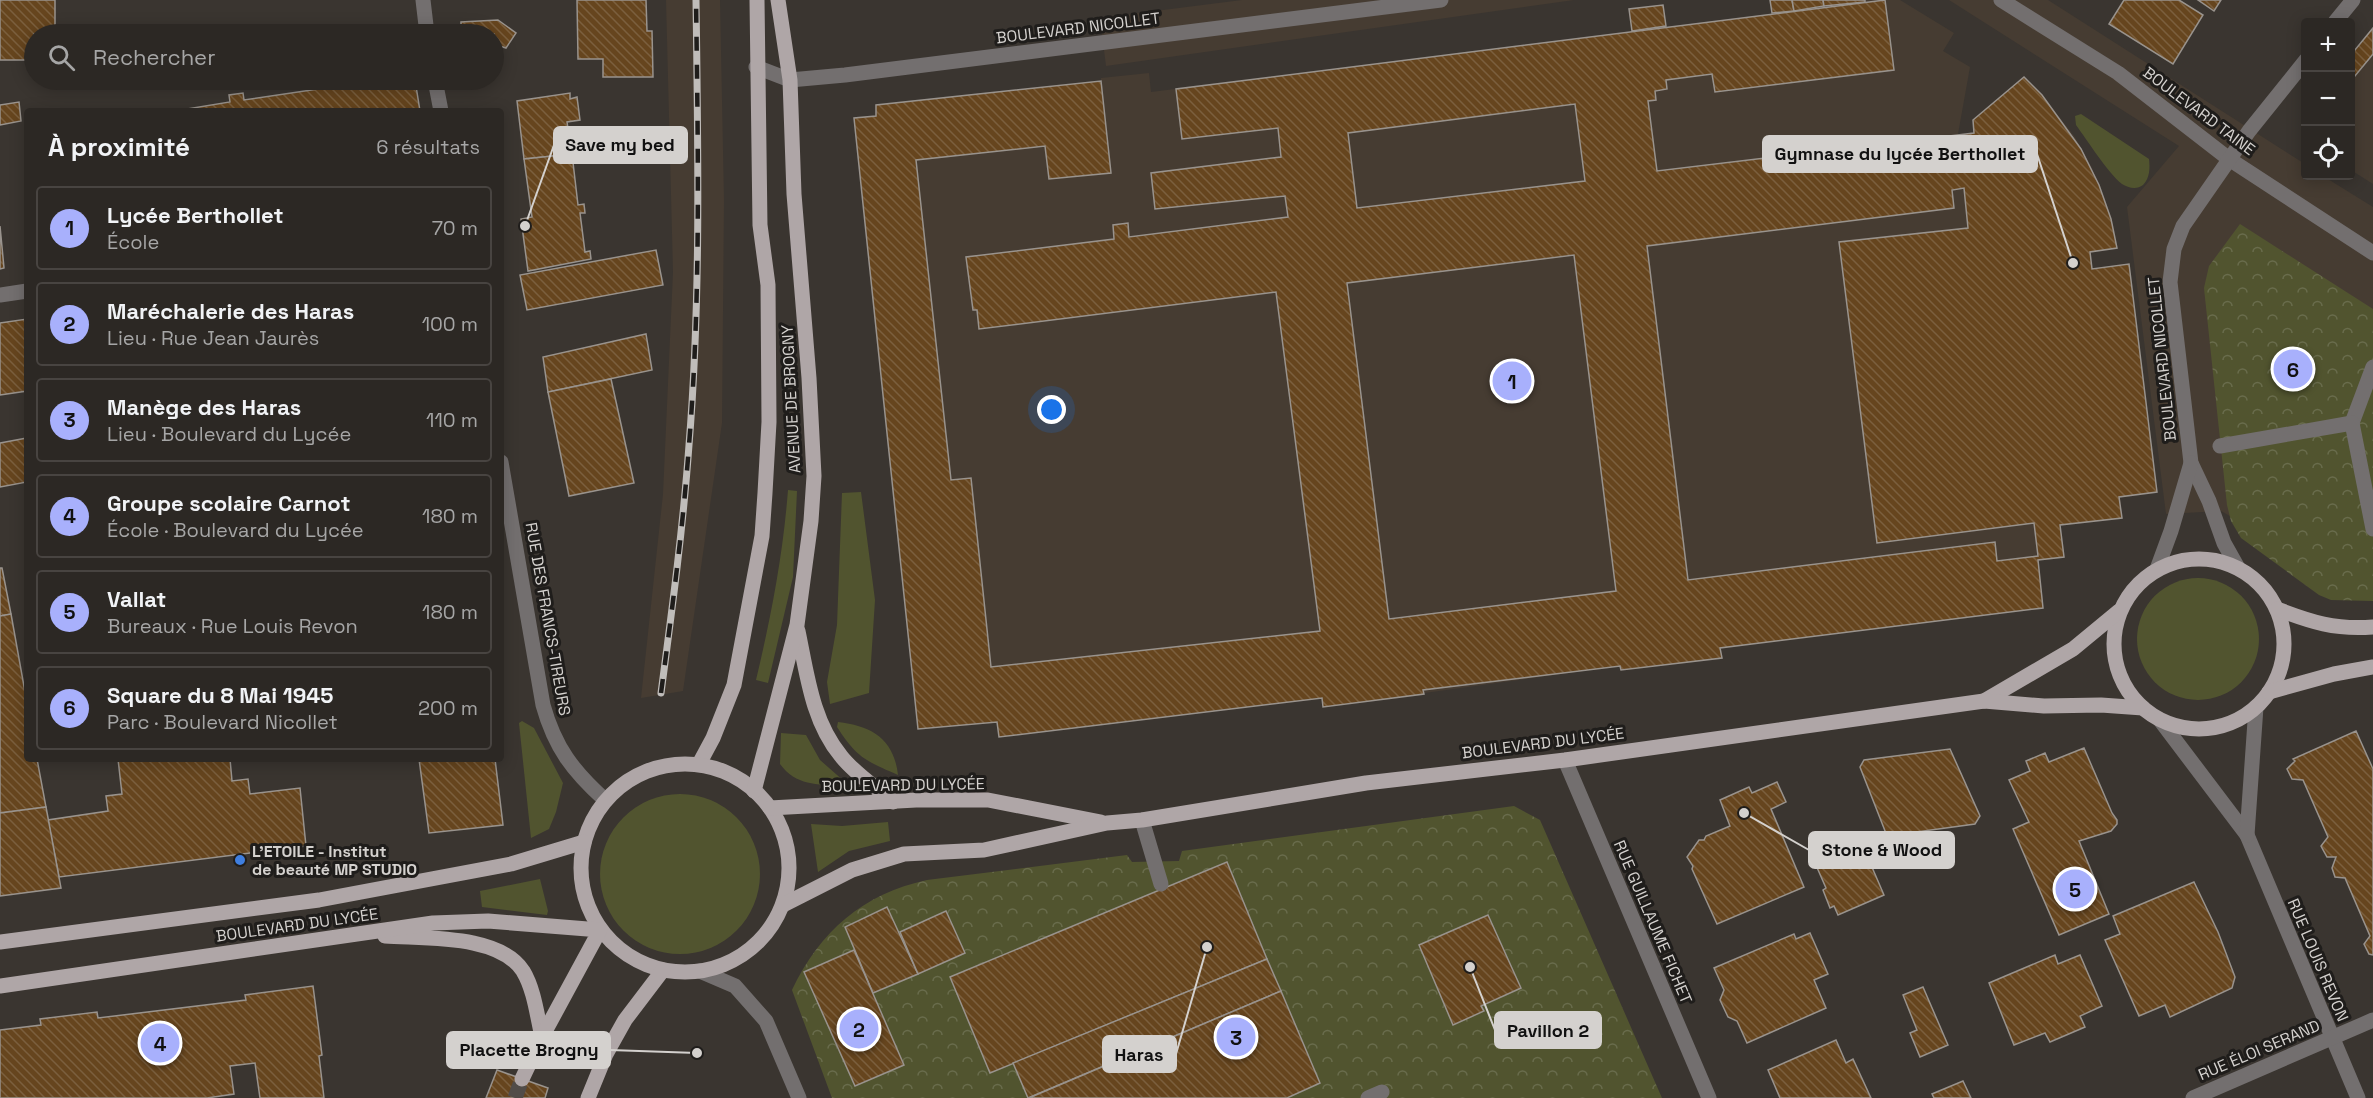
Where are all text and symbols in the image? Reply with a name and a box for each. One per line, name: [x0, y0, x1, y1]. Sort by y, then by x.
street label: BOULEVARD NICOLLET: [995, 8, 1161, 48]
map controls: [2301, 18, 2355, 180]
button: +: [2301, 18, 2355, 72]
search box: [24, 24, 504, 90]
icon: search: [45, 41, 78, 74]
text: Rechercher: [93, 43, 215, 71]
street label: BOULEVARD TAINE: [2139, 62, 2259, 160]
button: −: [2301, 72, 2355, 126]
button: locate: [2301, 126, 2355, 180]
callout: Save my bed: [554, 127, 687, 163]
text: À proximité: [48, 130, 190, 164]
text: Save my bed: [565, 133, 675, 156]
text: 6 résultats: [376, 134, 480, 160]
callout: Gymnase du lycée Berthollet: [1763, 136, 2037, 172]
text: Gymnase du lycée Berthollet: [1775, 142, 2025, 165]
text: Lycée Berthollet: [107, 201, 284, 229]
text: 1: [65, 215, 74, 241]
text: 70 m: [432, 215, 478, 241]
text: École: [107, 229, 159, 255]
street label: BOULEVARD NICOLLET: [2143, 276, 2181, 442]
text: Maréchalerie des Haras: [107, 297, 354, 325]
text: 2: [64, 311, 75, 337]
text: 100 m: [422, 311, 478, 337]
street label: AVENUE DE BROGNY: [777, 324, 805, 474]
text: Lieu · Rue Jean Jaurès: [107, 325, 319, 351]
pin: 6: [2274, 346, 2312, 392]
pin: 1: [1492, 358, 1532, 404]
text: Manège des Haras: [107, 393, 301, 421]
your location: [1037, 395, 1066, 424]
text: 3: [63, 407, 76, 433]
text: 110 m: [426, 407, 478, 433]
text: Lieu · Boulevard du Lycée: [107, 421, 351, 447]
text: Groupe scolaire Carnot: [107, 489, 350, 517]
text: 4: [63, 503, 76, 529]
text: 180 m: [422, 503, 478, 529]
text: École · Boulevard du Lycée: [107, 517, 364, 543]
street label: RUE DES FRANCS-TIREURS: [521, 521, 575, 717]
text: Vallat: [107, 585, 166, 613]
text: 5: [64, 599, 76, 625]
text: 180 m: [422, 599, 478, 625]
text: Bureaux · Rue Louis Revon: [107, 613, 358, 639]
text: Square du 8 Mai 1945: [107, 681, 334, 709]
text: 6: [63, 695, 76, 721]
text: 200 m: [418, 695, 478, 721]
text: Parc · Boulevard Nicollet: [107, 709, 338, 735]
street label: BOULEVARD DU LYCÉE: [1461, 723, 1625, 763]
street label: BOULEVARD DU LYCÉE: [821, 773, 985, 797]
callout: Stone & Wood: [1809, 832, 1954, 868]
street label: RUE GUILLAUME FICHET: [1609, 837, 1697, 1007]
text: Stone & Wood: [1822, 838, 1942, 861]
place label: L'ETOILE - Institut de beauté MP STUDIO: [252, 841, 417, 880]
marker: L'ETOILE - Institut de beauté MP STUDIO: [233, 853, 247, 867]
pin: 5: [2056, 866, 2094, 912]
street label: RUE LOUIS REVON: [2283, 895, 2353, 1025]
street label: BOULEVARD DU LYCÉE: [215, 903, 379, 947]
pin: 2: [840, 1006, 878, 1052]
callout: Pavillon 2: [1495, 1012, 1601, 1048]
pin: 3: [1216, 1014, 1256, 1060]
street label: RUE ÉLOI SERAND: [2195, 1015, 2323, 1085]
text: Pavillon 2: [1507, 1019, 1589, 1042]
pin: 4: [140, 1020, 180, 1066]
callout: Placette Brogny: [447, 1032, 610, 1068]
callout: Haras: [1103, 1036, 1176, 1072]
text: Placette Brogny: [459, 1038, 599, 1061]
text: Haras: [1115, 1043, 1163, 1066]

